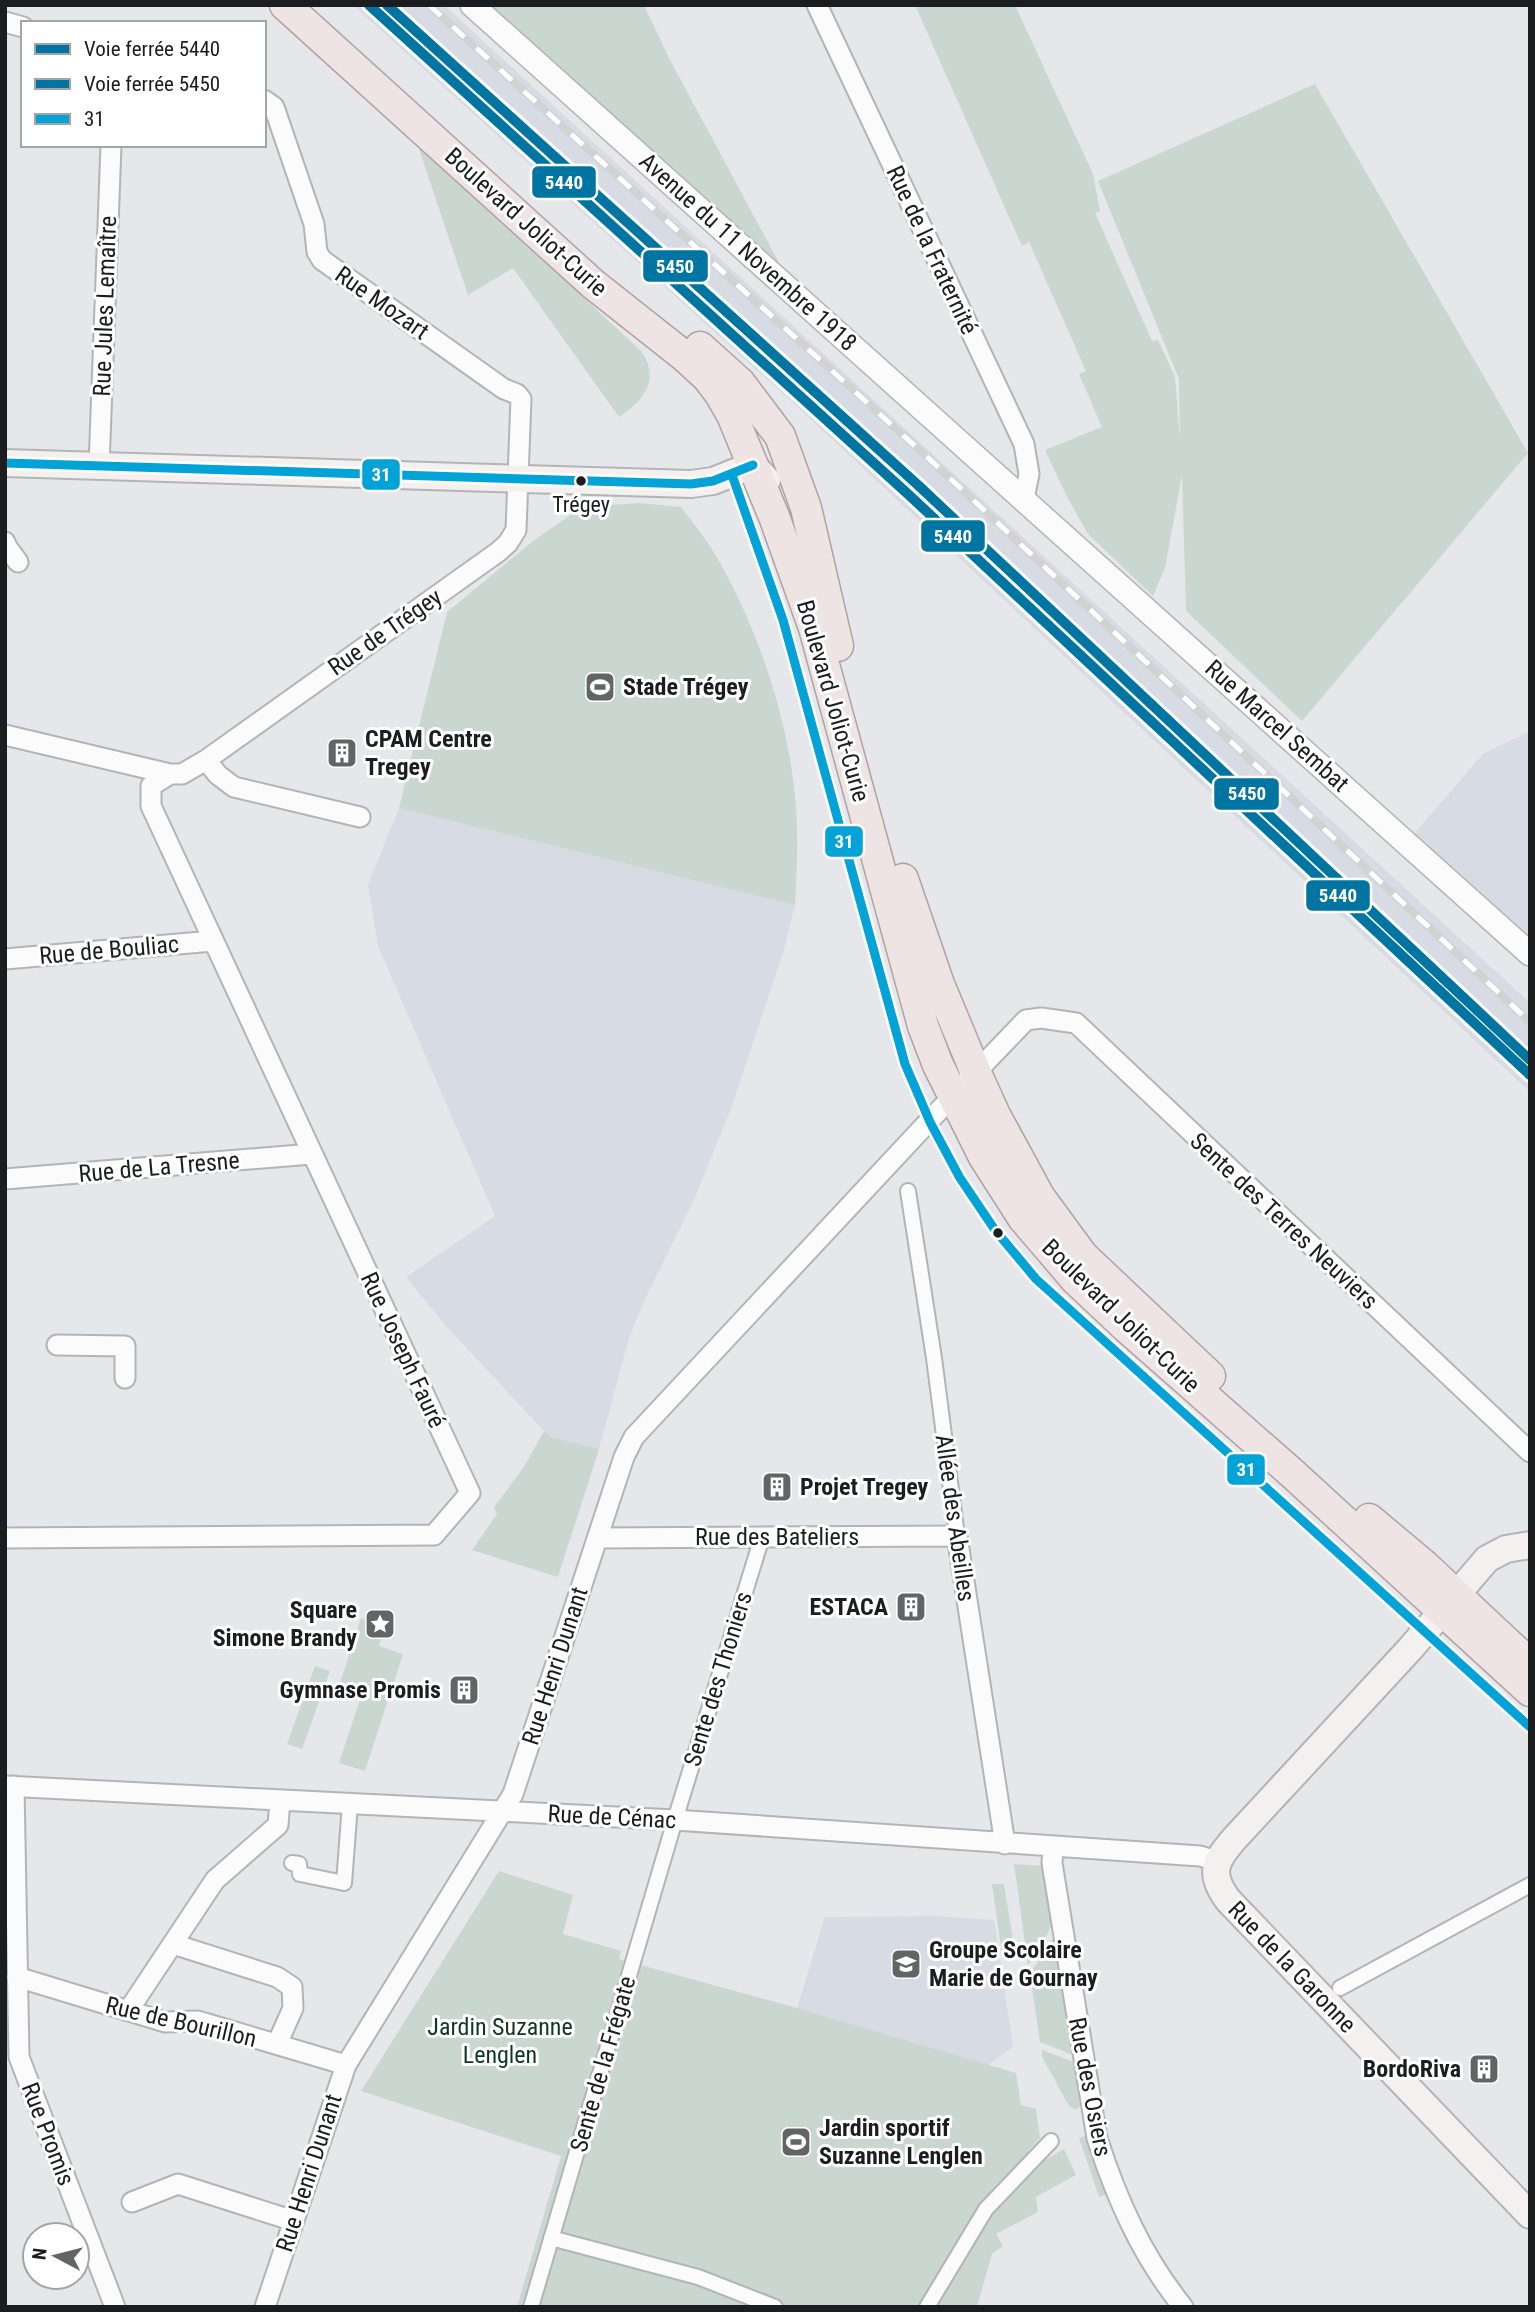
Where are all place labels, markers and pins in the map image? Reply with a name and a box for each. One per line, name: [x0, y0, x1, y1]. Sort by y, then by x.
marker: Trégey: [574, 474, 588, 488]
place label: Trégey: [552, 492, 610, 517]
sports icon: Stade Trégey: [583, 670, 617, 704]
place label: Stade Trégey: [623, 673, 749, 701]
place label: CPAM Centre Tregey: [365, 725, 492, 781]
building icon: CPAM Centre Tregey: [325, 736, 359, 770]
unlabelled marker: [991, 1226, 1005, 1240]
building icon: Projet Tregey: [760, 1470, 794, 1504]
place label: Projet Tregey: [800, 1473, 929, 1501]
building icon: ESTACA: [894, 1590, 928, 1624]
place label: ESTACA: [810, 1593, 889, 1621]
place label: Square Simone Brandy: [213, 1596, 357, 1652]
place icon: Square Simone Brandy: [363, 1607, 397, 1641]
building icon: Gymnase Promis: [447, 1673, 481, 1707]
place label: Gymnase Promis: [280, 1676, 441, 1704]
place label: Groupe Scolaire Marie de Gournay: [929, 1936, 1098, 1992]
school or university icon: Groupe Scolaire Marie de Gournay: [889, 1947, 923, 1981]
building icon: BordoRiva: [1467, 2052, 1501, 2086]
place label: BordoRiva: [1363, 2055, 1461, 2083]
place label: Jardin sportif Suzanne Lenglen: [819, 2114, 983, 2170]
sports icon: Jardin sportif Suzanne Lenglen: [779, 2125, 813, 2159]

